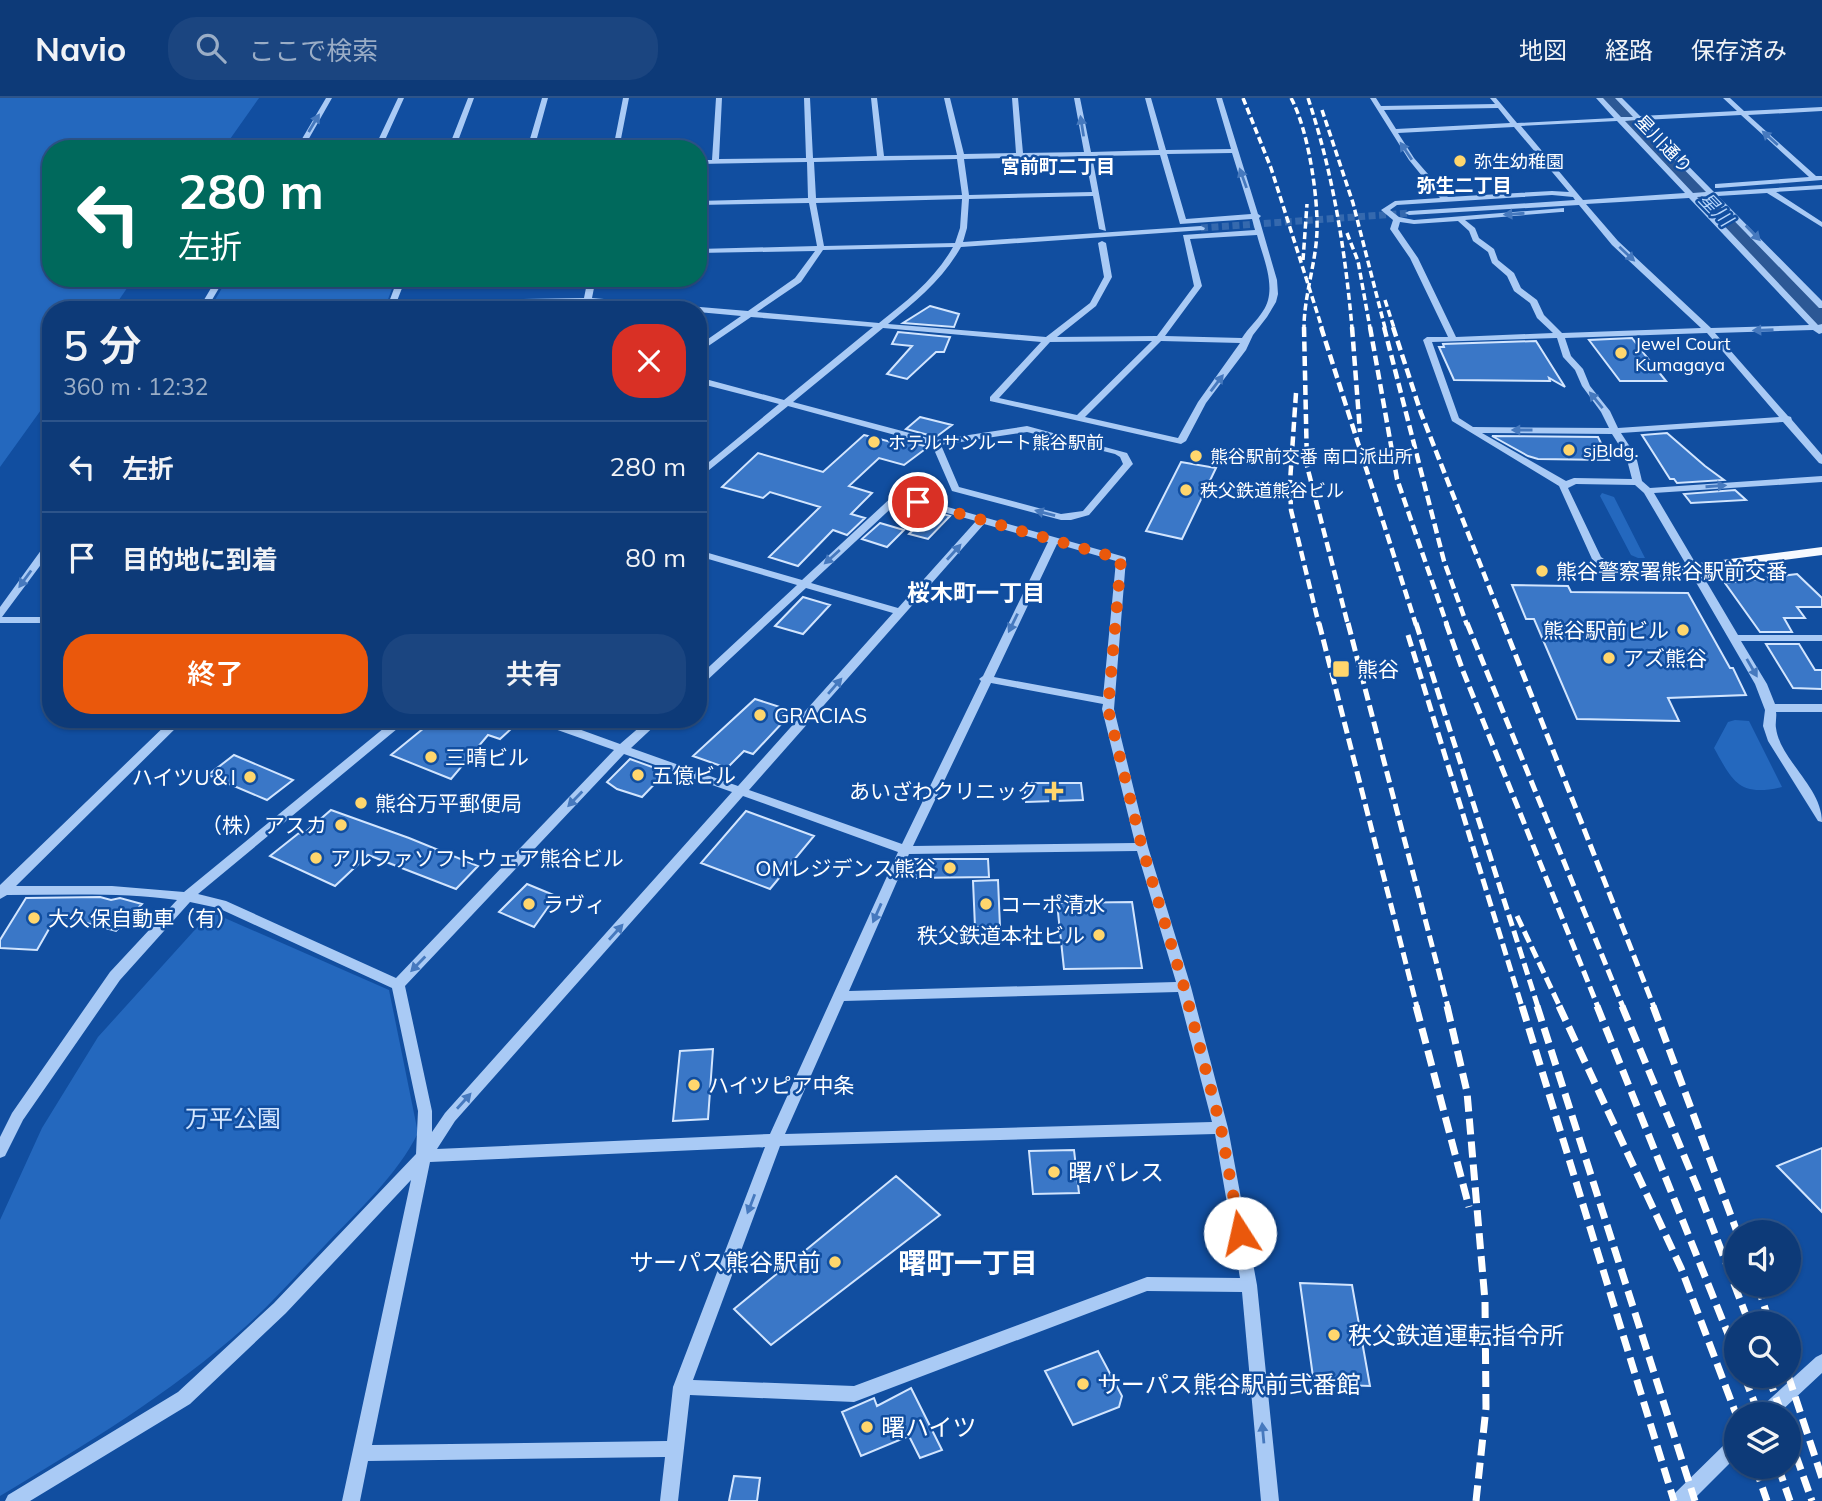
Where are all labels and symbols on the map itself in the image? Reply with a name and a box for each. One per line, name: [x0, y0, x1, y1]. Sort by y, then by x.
street label: 星川通り: [1631, 110, 1697, 178]
one-way arrow: [308, 114, 320, 133]
one-way arrow: [1076, 115, 1087, 137]
one-way arrow: [1761, 130, 1779, 146]
one-way arrow: [1399, 142, 1413, 160]
place label: 弥生幼稚園: [1474, 150, 1564, 173]
marker: 弥生幼稚園: [1452, 153, 1468, 169]
district label: 宮前町二丁目: [1001, 154, 1115, 178]
one-way arrow: [1237, 168, 1248, 189]
district label: 弥生二丁目: [1416, 173, 1512, 197]
water label: 星川: [1694, 187, 1739, 232]
one-way arrow: [1503, 209, 1525, 220]
one-way arrow: [1744, 225, 1761, 242]
one-way arrow: [1618, 245, 1635, 261]
one-way arrow: [1752, 324, 1774, 335]
place label: Jewel Court Kumagaya: [1635, 332, 1731, 376]
marker: Jewel Court Kumagaya: [1613, 345, 1629, 361]
one-way arrow: [1210, 374, 1224, 392]
one-way arrow: [1589, 391, 1604, 409]
one-way arrow: [1511, 424, 1533, 436]
place label: ホテルサンルート熊谷駅前: [888, 431, 1104, 454]
marker: ホテルサンルート熊谷駅前: [866, 434, 882, 450]
place label: sjBldg.: [1583, 439, 1639, 462]
marker: sjBldg.: [1561, 442, 1577, 458]
place label: 熊谷駅前交番 南口派出所: [1210, 445, 1413, 468]
marker: 熊谷駅前交番 南口派出所: [1188, 448, 1204, 464]
pin: [888, 472, 948, 532]
place label: 秩父鉄道熊谷ビル: [1200, 479, 1344, 502]
one-way arrow: [1705, 480, 1727, 491]
marker: 秩父鉄道熊谷ビル: [1178, 482, 1194, 498]
one-way arrow: [1034, 507, 1056, 518]
one-way arrow: [945, 544, 961, 561]
one-way arrow: [824, 548, 841, 564]
place label: 熊谷警察署熊谷駅前交番: [1556, 558, 1787, 584]
marker: 熊谷警察署熊谷駅前交番: [1534, 563, 1550, 579]
one-way arrow: [19, 570, 33, 588]
district label: 桜木町一丁目: [907, 578, 1045, 607]
one-way arrow: [1007, 613, 1018, 633]
place label: 熊谷駅前ビル: [1543, 617, 1669, 643]
marker: 熊谷駅前ビル: [1675, 622, 1691, 638]
place label: アズ熊谷: [1623, 645, 1707, 671]
marker: アズ熊谷: [1601, 650, 1617, 666]
place label: 熊谷: [1357, 656, 1399, 682]
marker: 熊谷: [1331, 659, 1351, 679]
one-way arrow: [1746, 659, 1758, 678]
one-way arrow: [827, 677, 842, 694]
place label: GRACIAS: [774, 702, 867, 728]
marker: GRACIAS: [752, 707, 768, 723]
place label: 三晴ビル: [445, 744, 529, 770]
marker: 三晴ビル: [423, 749, 439, 765]
place label: 五億ビル: [652, 762, 736, 788]
place label: ハイツU＆I: [132, 764, 236, 790]
marker: 五億ビル: [630, 767, 646, 783]
marker: ハイツU＆I: [242, 769, 258, 785]
place label: あいざわクリニック: [849, 778, 1038, 804]
marker: あいざわクリニック: [1044, 781, 1064, 801]
place label: 熊谷万平郵便局: [375, 790, 522, 816]
one-way arrow: [567, 790, 583, 807]
marker: 熊谷万平郵便局: [353, 795, 369, 811]
place label: （株）アスカ: [201, 812, 327, 838]
marker: （株）アスカ: [333, 817, 349, 833]
place label: アルファソフトウェア熊谷ビル: [330, 845, 624, 871]
marker: アルファソフトウェア熊谷ビル: [308, 850, 324, 866]
place label: OMレジデンス熊谷: [755, 855, 936, 881]
marker: OMレジデンス熊谷: [942, 860, 958, 876]
place label: ラヴィ: [543, 891, 606, 917]
place label: コーポ清水: [1000, 891, 1105, 917]
marker: ラヴィ: [521, 896, 537, 912]
marker: コーポ清水: [978, 896, 994, 912]
one-way arrow: [871, 902, 882, 923]
place label: 大久保自動車（有）: [48, 905, 237, 931]
marker: 大久保自動車（有）: [26, 910, 42, 926]
place label: 秩父鉄道本社ビル: [917, 922, 1085, 948]
one-way arrow: [608, 923, 624, 941]
marker: 秩父鉄道本社ビル: [1091, 927, 1107, 943]
one-way arrow: [409, 955, 426, 972]
place label: ハイツピア中条: [708, 1072, 855, 1098]
marker: ハイツピア中条: [686, 1077, 702, 1093]
one-way arrow: [456, 1092, 472, 1110]
park label: 万平公園: [185, 1103, 281, 1133]
place label: 曙パレス: [1068, 1157, 1164, 1187]
marker: 曙パレス: [1046, 1164, 1062, 1180]
one-way arrow: [745, 1194, 756, 1215]
position arrow: [1203, 1196, 1277, 1270]
district label: 曙町一丁目: [898, 1245, 1038, 1280]
place label: サーパス熊谷駅前: [629, 1247, 821, 1277]
marker: サーパス熊谷駅前: [827, 1254, 843, 1270]
place label: 秩父鉄道運転指令所: [1348, 1320, 1564, 1350]
marker: 秩父鉄道運転指令所: [1326, 1327, 1342, 1343]
place label: サーパス熊谷駅前弐番館: [1097, 1369, 1361, 1399]
marker: サーパス熊谷駅前弐番館: [1075, 1376, 1091, 1392]
place label: 曙ハイツ: [881, 1412, 977, 1442]
marker: 曙ハイツ: [859, 1419, 875, 1435]
one-way arrow: [1258, 1422, 1269, 1444]

